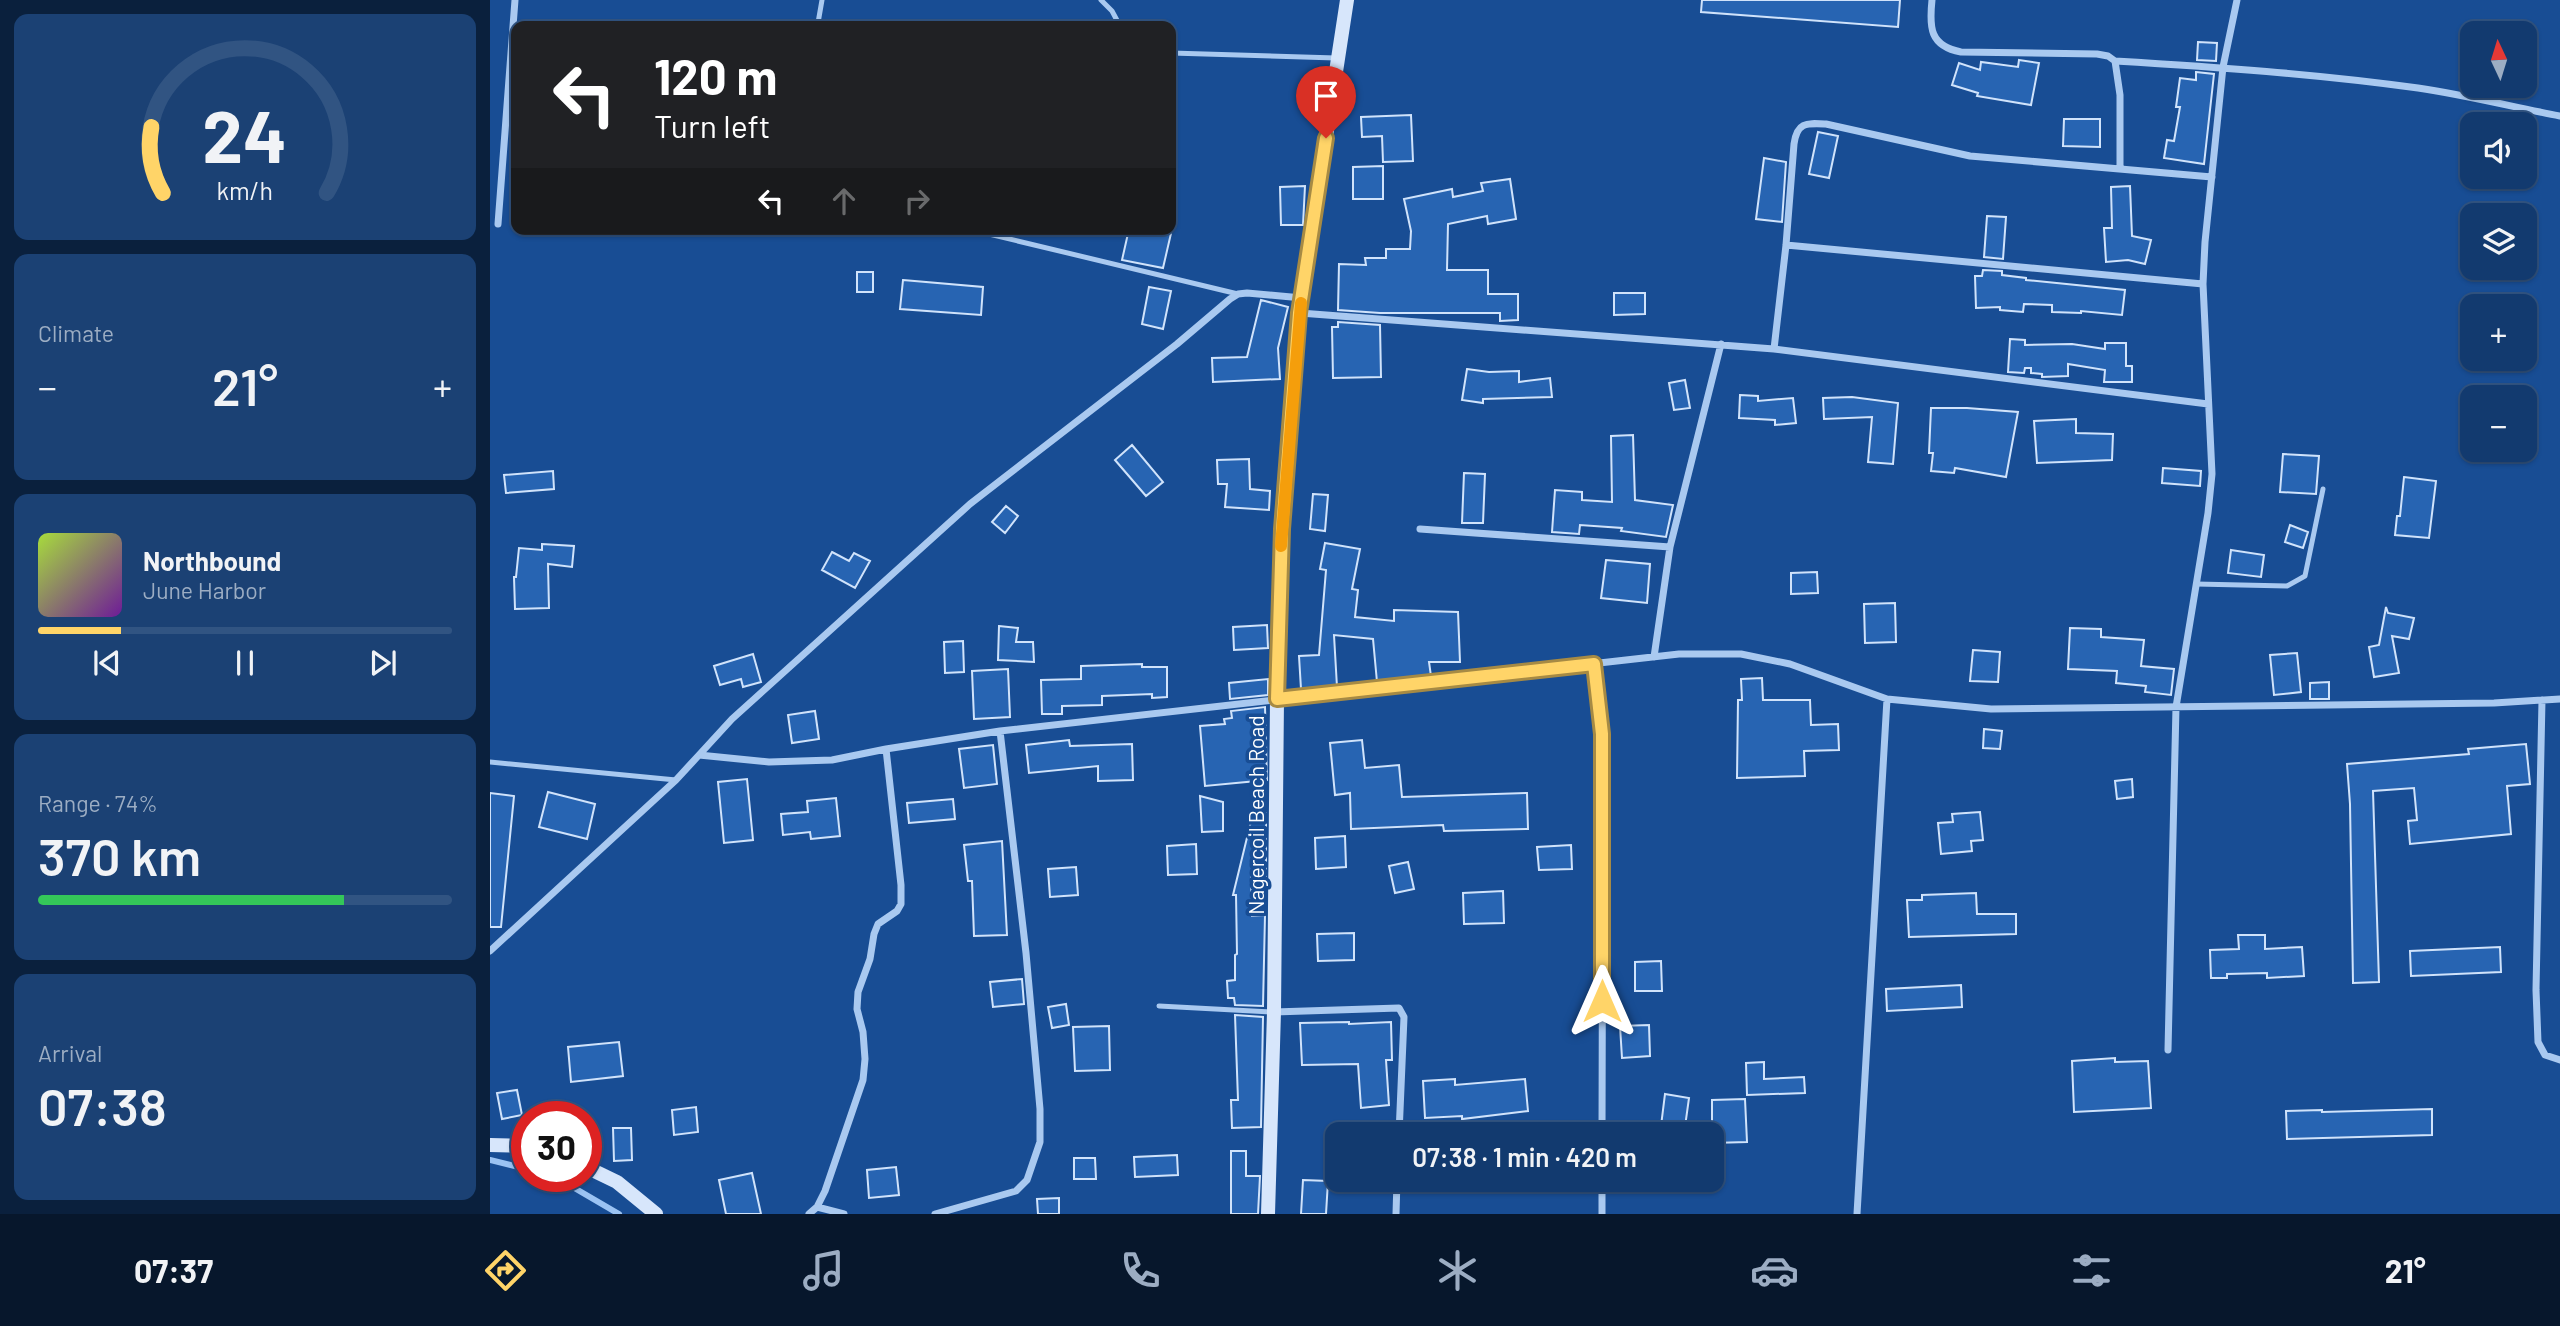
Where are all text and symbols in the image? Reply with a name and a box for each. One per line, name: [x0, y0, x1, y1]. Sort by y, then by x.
north arrow: [2460, 21, 2538, 98]
map controls: [2460, 21, 2537, 462]
text: 120 m: [654, 46, 777, 105]
icon: left: [539, 49, 630, 140]
pin: [1296, 66, 1356, 138]
icon: arrive: [1307, 77, 1345, 115]
text: 24: [203, 90, 287, 178]
text: Turn left: [654, 106, 771, 144]
button: sound: [2460, 112, 2537, 189]
text: km/h: [217, 175, 273, 205]
icon: left: [752, 182, 790, 220]
icon: ahead: [825, 182, 863, 220]
icon: right: [898, 182, 936, 220]
button: layers: [2460, 203, 2537, 280]
button: +: [2460, 294, 2537, 371]
text: Climate: [38, 319, 114, 347]
text: 21°: [212, 354, 278, 416]
text: −: [38, 363, 57, 409]
text: +: [433, 363, 452, 409]
button: −: [2460, 385, 2537, 462]
text: Northbound: [143, 545, 281, 576]
text: June Harbor: [143, 576, 266, 604]
icon: previous: [88, 644, 126, 682]
icon: pause: [226, 644, 264, 682]
icon: next: [364, 644, 402, 682]
street label: Nagercoil Beach Road: [1243, 715, 1268, 915]
text: Range · 74%: [38, 789, 158, 817]
text: 370 km: [38, 824, 201, 886]
position arrow: [1565, 964, 1639, 1038]
text: Arrival: [38, 1039, 102, 1067]
text: 07:38: [38, 1074, 167, 1136]
speed limit sign: 30: [511, 1101, 602, 1192]
text: 07:38 · 1 min · 420 m: [1412, 1141, 1637, 1172]
icon: directions: [481, 1246, 530, 1295]
icon: music: [799, 1246, 848, 1295]
icon: phone: [1116, 1246, 1165, 1295]
icon: climate: [1433, 1246, 1482, 1295]
icon: car: [1750, 1246, 1799, 1295]
icon: filters: [2067, 1246, 2116, 1295]
text: 07:37: [134, 1251, 213, 1289]
text: 21°: [2385, 1251, 2426, 1289]

